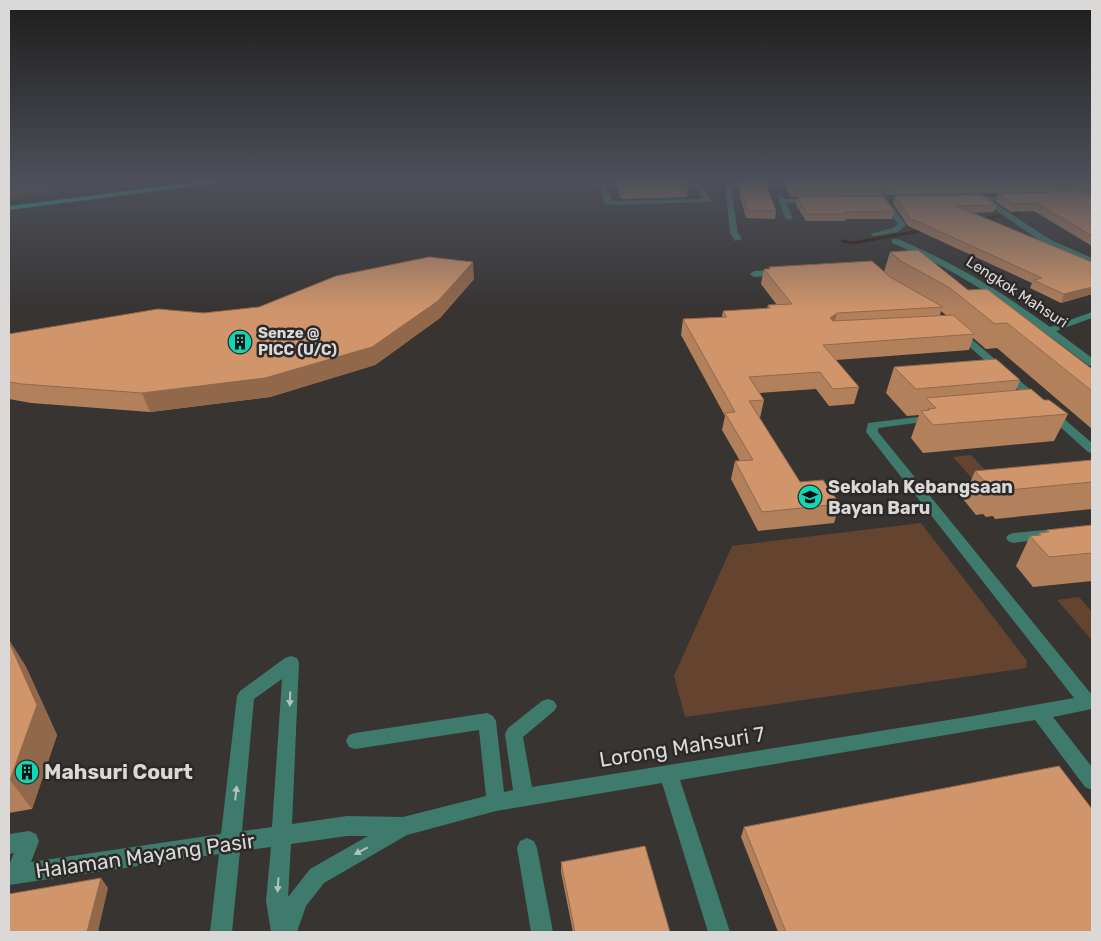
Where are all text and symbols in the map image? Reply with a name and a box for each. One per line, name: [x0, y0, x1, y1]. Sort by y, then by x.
street label: Lengkok Mahsuri: [963, 253, 1071, 331]
place label: Senze @ PICC (U/C): [258, 324, 337, 359]
building icon: Senze @ PICC (U/C): [227, 329, 253, 355]
place label: Sekolah Kebangsaan Bayan Baru: [828, 476, 1013, 519]
school or university icon: Sekolah Kebangsaan Bayan Baru: [797, 484, 823, 510]
one-way arrow: [285, 691, 293, 707]
street label: Lorong Mahsuri 7: [597, 721, 767, 772]
building icon: Mahsuri Court: [14, 759, 40, 785]
place label: Mahsuri Court: [44, 759, 193, 784]
one-way arrow: [232, 785, 240, 801]
street label: Halaman Mayang Pasir: [34, 828, 256, 883]
one-way arrow: [353, 847, 368, 855]
one-way arrow: [274, 877, 282, 893]

